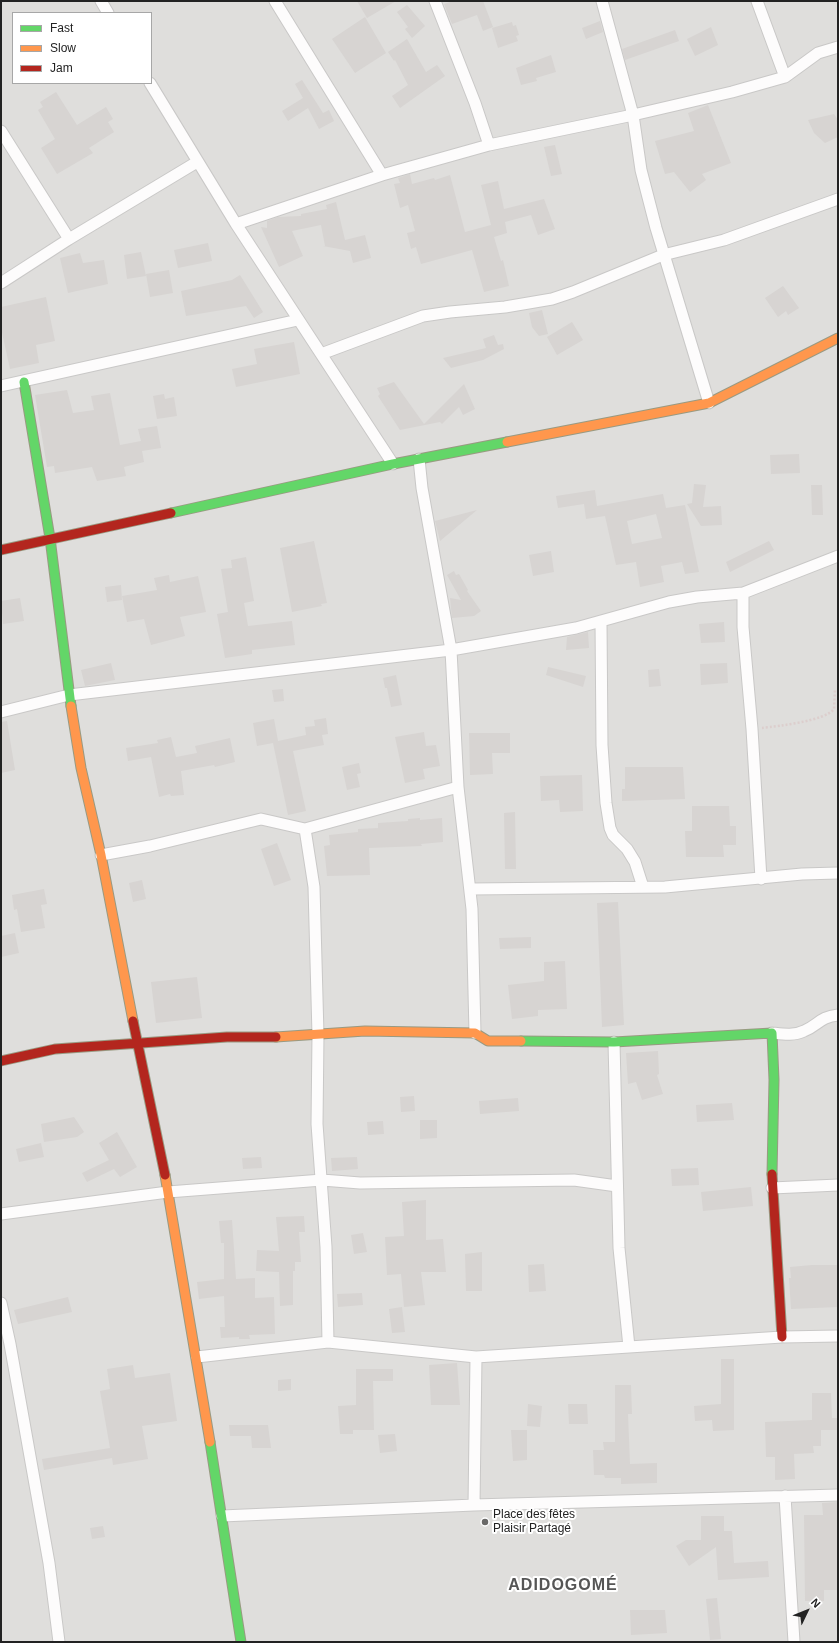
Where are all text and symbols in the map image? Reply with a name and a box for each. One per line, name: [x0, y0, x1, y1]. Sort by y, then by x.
legend: [12, 12, 152, 84]
text: Fast: [50, 21, 73, 35]
text: Slow: [50, 41, 76, 55]
text: Jam: [50, 61, 73, 75]
place label: Place des fêtes Plaisir Partagé: [493, 1508, 575, 1536]
marker: Place des fêtes Plaisir Partagé: [480, 1517, 490, 1527]
district label: ADIDOGOMÉ: [508, 1576, 618, 1596]
north arrow: [787, 1591, 827, 1631]
text: N: [809, 1596, 823, 1610]

